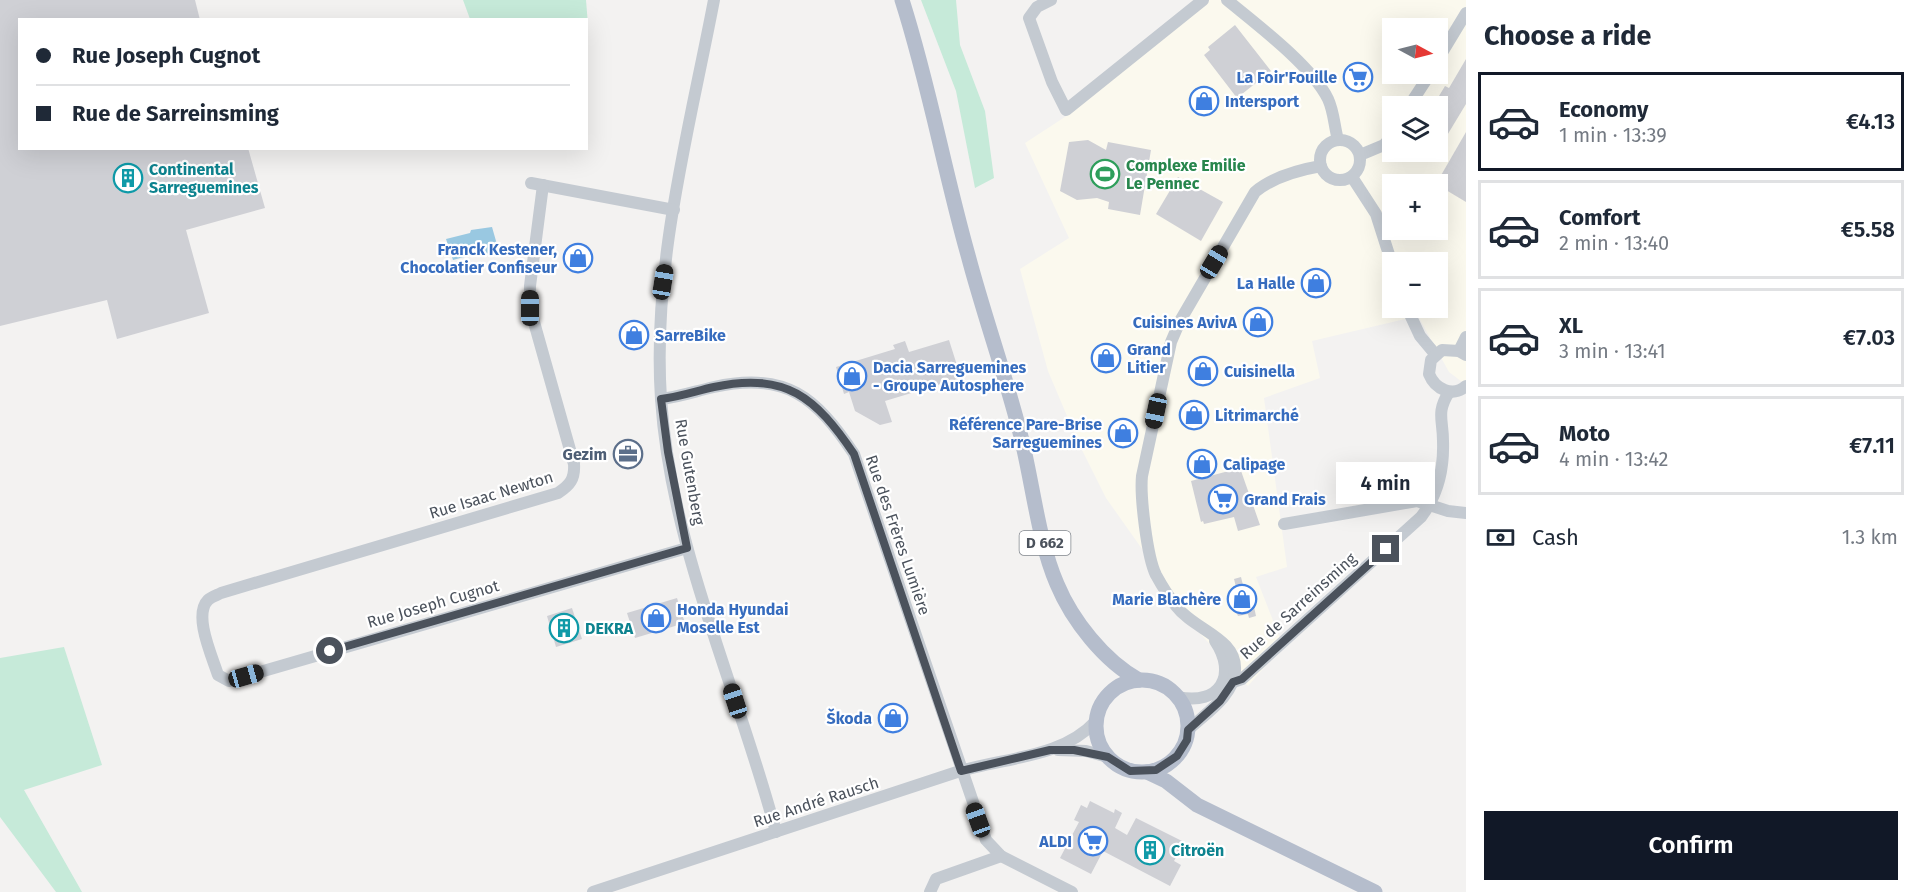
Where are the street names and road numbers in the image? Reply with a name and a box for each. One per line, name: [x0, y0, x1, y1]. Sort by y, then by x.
street label: Rue Gutenberg: [671, 417, 709, 527]
street label: Rue des Frères Lumière: [862, 452, 934, 618]
street label: Rue Isaac Newton: [427, 467, 555, 523]
road number: D 662: [1020, 531, 1070, 555]
street label: Rue de Sarreinsming: [1236, 548, 1361, 663]
street label: Rue Joseph Cugnot: [365, 576, 501, 632]
street label: Rue André Rausch: [751, 773, 881, 831]

